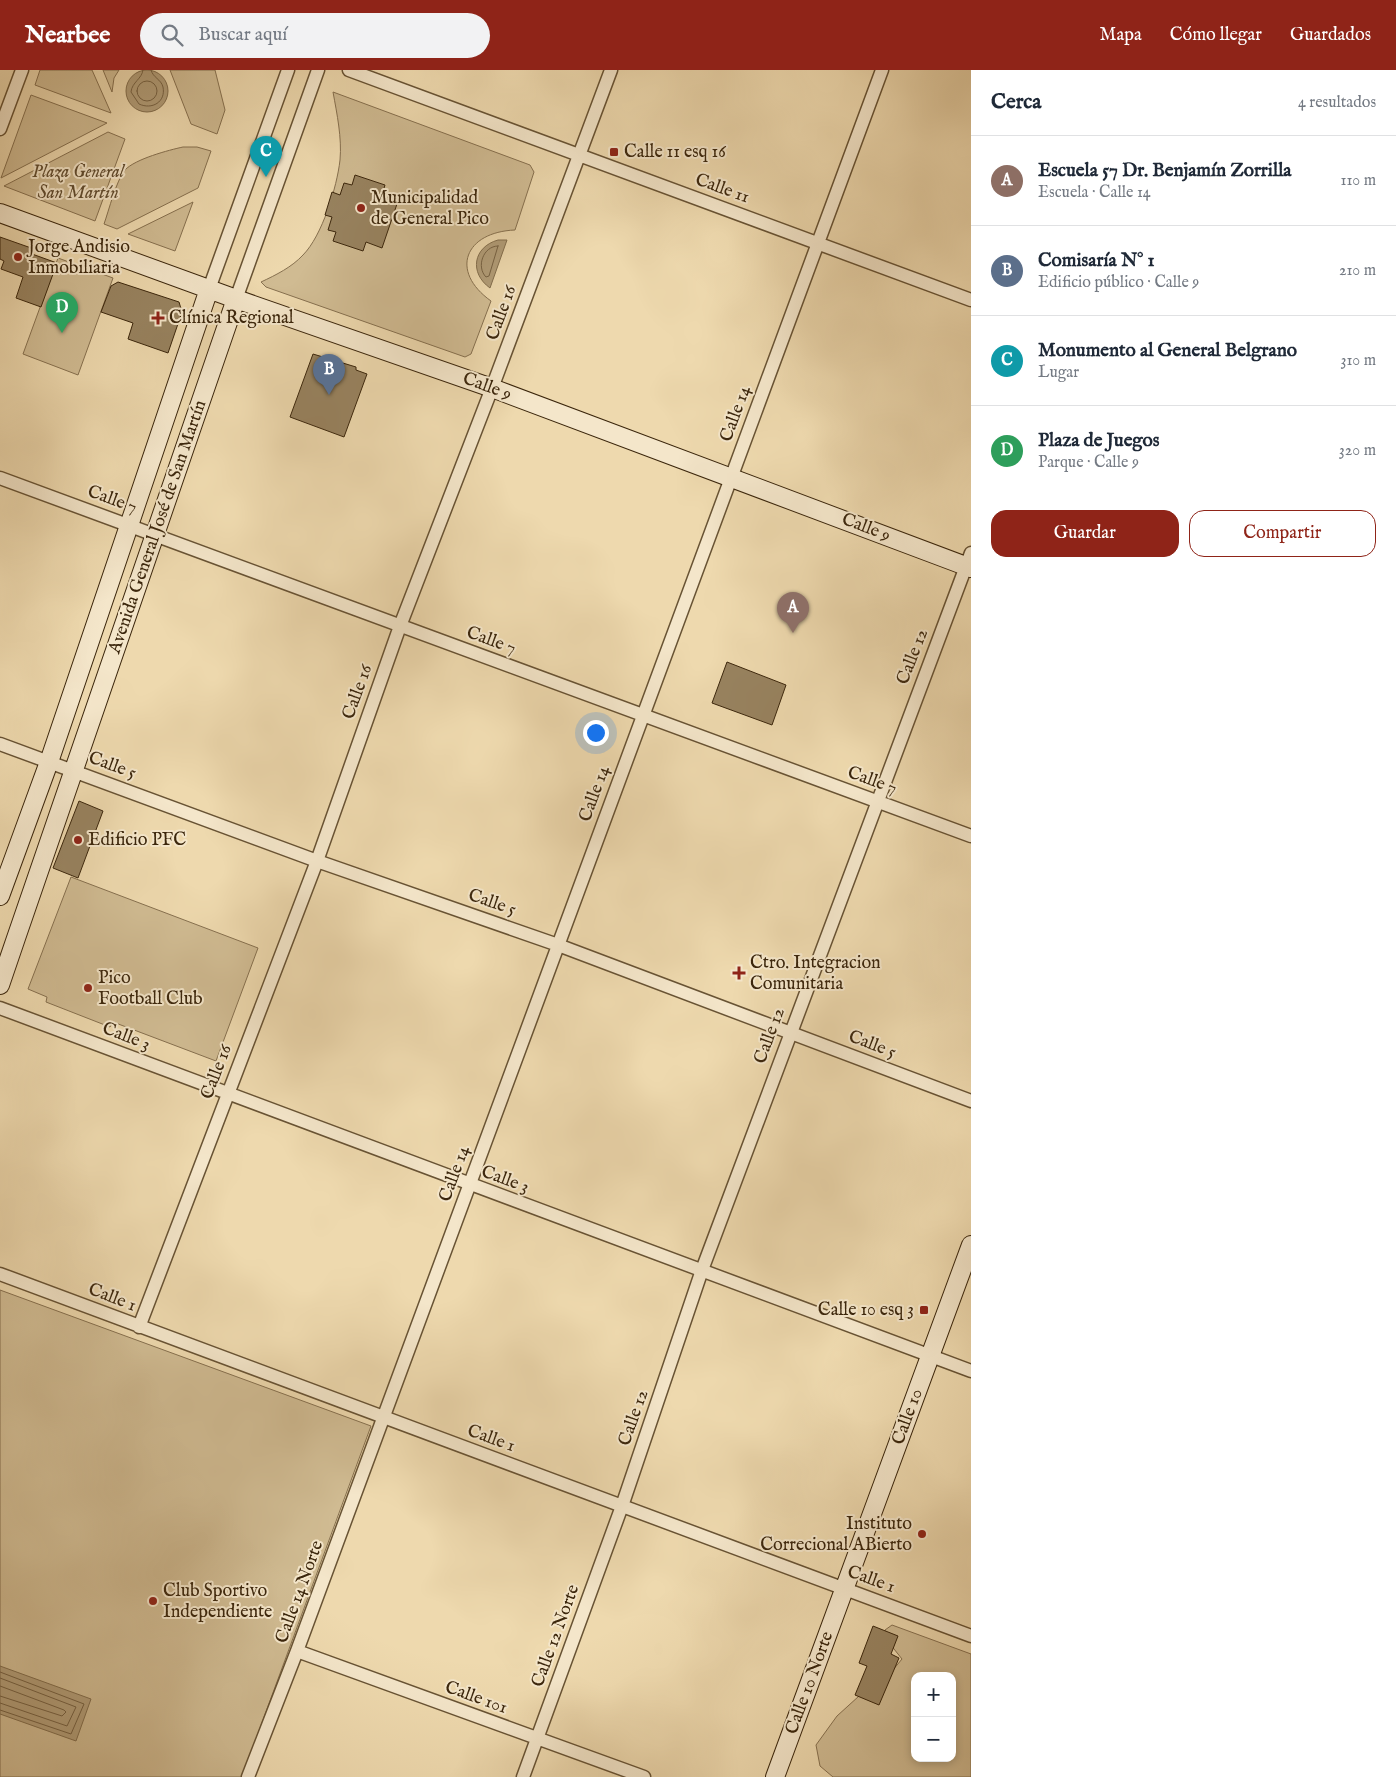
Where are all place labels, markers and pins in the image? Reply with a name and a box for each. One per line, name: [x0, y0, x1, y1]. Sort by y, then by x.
pin: C: [250, 136, 282, 177]
place label: Calle 11 esq 16: [624, 141, 726, 164]
marker: Calle 11 esq 16: [608, 146, 620, 158]
place label: Municipalidad de General Pico: [371, 187, 489, 231]
marker: Municipalidad de General Pico: [355, 202, 367, 214]
place label: Jorge Andisio Inmobiliaria: [26, 236, 130, 280]
marker: Jorge Andisio Inmobiliaria: [12, 251, 24, 263]
pin: D: [46, 292, 78, 333]
place label: Clínica Regional: [169, 307, 294, 330]
marker: Clínica Regional: [151, 311, 165, 325]
pin: B: [313, 354, 345, 395]
pin: A: [777, 592, 809, 633]
place label: Edificio PFC: [88, 829, 186, 852]
marker: Edificio PFC: [72, 834, 84, 846]
place label: Ctro. Integracion Comunitaria: [750, 952, 881, 996]
marker: Ctro. Integracion Comunitaria: [732, 966, 746, 980]
place label: Pico Football Club: [98, 967, 203, 1011]
marker: Pico Football Club: [82, 982, 94, 994]
place label: Calle 10 esq 3: [818, 1299, 914, 1322]
marker: Calle 10 esq 3: [918, 1304, 930, 1316]
place label: Instituto Correcional ABierto: [760, 1513, 912, 1557]
marker: Instituto Correcional ABierto: [916, 1528, 928, 1540]
place label: Club Sportivo Independiente: [163, 1580, 272, 1624]
marker: Club Sportivo Independiente: [147, 1595, 159, 1607]

